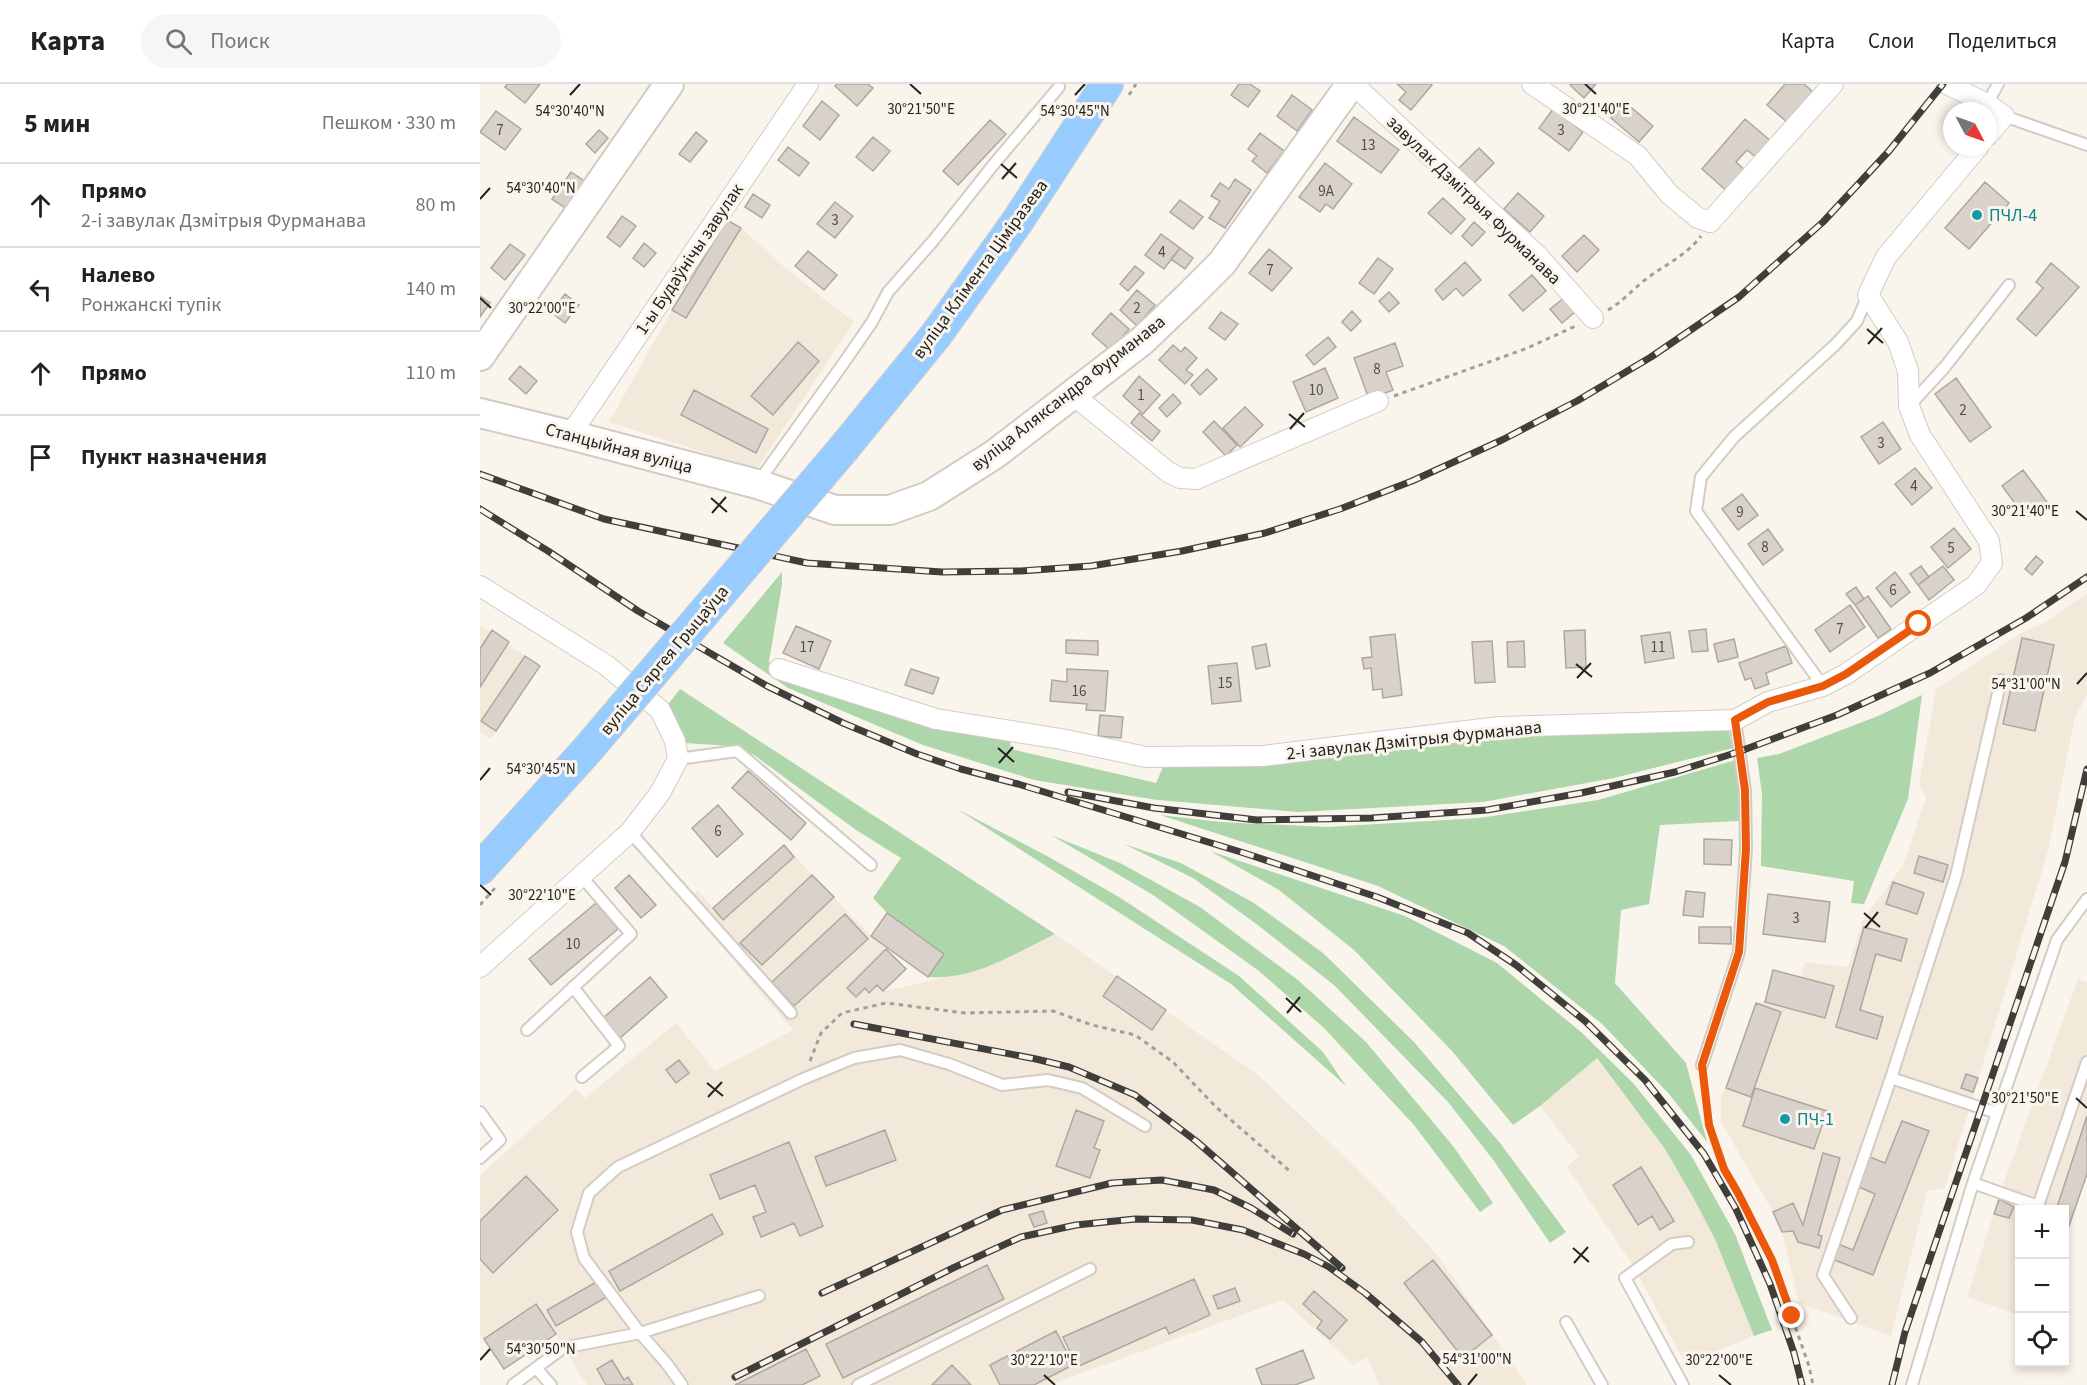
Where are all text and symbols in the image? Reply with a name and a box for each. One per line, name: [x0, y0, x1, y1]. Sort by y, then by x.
search box: [141, 14, 561, 68]
text: Карта: [30, 21, 105, 61]
icon: search: [162, 25, 195, 58]
text: Поиск: [210, 25, 270, 57]
text: Карта: [1781, 26, 1835, 56]
text: Слои: [1868, 26, 1914, 56]
text: Поделиться: [1947, 26, 2057, 56]
text: 30°21'50"E: [887, 99, 955, 120]
text: 30°21'40"E: [1562, 99, 1630, 120]
text: 54°30'40"N: [535, 101, 605, 122]
text: 54°30'45"N: [1040, 101, 1110, 122]
north arrow: [1943, 102, 1997, 156]
text: 5 мин: [24, 105, 90, 142]
text: Пешком · 330 m: [322, 109, 456, 137]
street label: завулак Дзмітрыя Фурманава: [1381, 110, 1566, 291]
house number: 7: [496, 120, 504, 141]
house number: 3: [1557, 120, 1565, 141]
house number: 13: [1361, 135, 1375, 156]
text: Прямо: [81, 175, 147, 207]
street label: вуліца Клімента Ціміразева: [907, 175, 1054, 364]
text: 54°30'40"N: [506, 178, 576, 199]
street label: 1-ы Будаўнічы завулак: [629, 179, 749, 340]
house number: 9А: [1318, 181, 1335, 202]
icon: ahead: [24, 189, 57, 222]
text: 80 m: [416, 191, 456, 219]
place label: ПЧЛ-4: [1989, 203, 2037, 228]
text: 2-і завулак Дзмітрыя Фурманава: [81, 207, 366, 235]
marker: ПЧЛ-4: [1970, 208, 1984, 222]
house number: 3: [831, 210, 839, 231]
house number: 4: [1158, 242, 1166, 263]
text: Налево: [81, 259, 155, 291]
house number: 7: [1266, 260, 1274, 281]
icon: left: [24, 273, 57, 306]
text: 140 m: [406, 275, 456, 303]
text: Ронжанскі тупік: [81, 291, 221, 319]
text: 30°22'00"E: [508, 298, 576, 319]
house number: 2: [1133, 298, 1141, 319]
street label: вуліца Аляксандра Фурманава: [966, 309, 1171, 477]
icon: ahead: [24, 357, 57, 390]
text: Прямо: [81, 357, 147, 389]
text: 110 m: [406, 359, 456, 387]
house number: 8: [1373, 359, 1381, 380]
house number: 10: [1309, 380, 1323, 401]
house number: 1: [1137, 385, 1145, 406]
house number: 2: [1959, 400, 1967, 421]
street label: Станцыйная вуліца: [542, 417, 695, 480]
house number: 3: [1877, 433, 1885, 454]
icon: arrive: [24, 441, 57, 474]
text: Пункт назначения: [81, 441, 267, 473]
house number: 4: [1910, 476, 1918, 497]
text: 30°21'40"E: [1991, 501, 2059, 522]
house number: 9: [1736, 502, 1744, 523]
house number: 8: [1761, 537, 1769, 558]
house number: 5: [1947, 538, 1955, 559]
street label: вуліца Сяргея Грыцаўца: [594, 580, 735, 741]
house number: 6: [1889, 580, 1897, 601]
route start: [1905, 610, 1931, 636]
house number: 7: [1836, 619, 1844, 640]
house number: 17: [800, 637, 814, 658]
house number: 11: [1651, 637, 1665, 658]
house number: 15: [1218, 673, 1232, 694]
text: 54°31'00"N: [1991, 674, 2061, 695]
house number: 16: [1072, 681, 1086, 702]
street label: 2-і завулак Дзмітрыя Фурманава: [1285, 715, 1543, 766]
text: 54°30'45"N: [506, 759, 576, 780]
house number: 6: [714, 821, 722, 842]
text: 30°22'10"E: [508, 885, 576, 906]
house number: 3: [1792, 908, 1800, 929]
house number: 10: [566, 934, 580, 955]
text: 30°21'50"E: [1991, 1088, 2059, 1109]
place label: ПЧ-1: [1797, 1107, 1834, 1132]
marker: ПЧ-1: [1778, 1112, 1792, 1126]
map controls: [2015, 1205, 2069, 1367]
button: +: [2015, 1205, 2069, 1259]
button: −: [2015, 1259, 2069, 1313]
route end: [1778, 1302, 1804, 1328]
button: locate: [2015, 1313, 2069, 1367]
text: 54°30'50"N: [506, 1339, 576, 1360]
text: 54°31'00"N: [1442, 1349, 1512, 1370]
text: 30°22'10"E: [1010, 1350, 1078, 1371]
text: 30°22'00"E: [1685, 1350, 1753, 1371]

